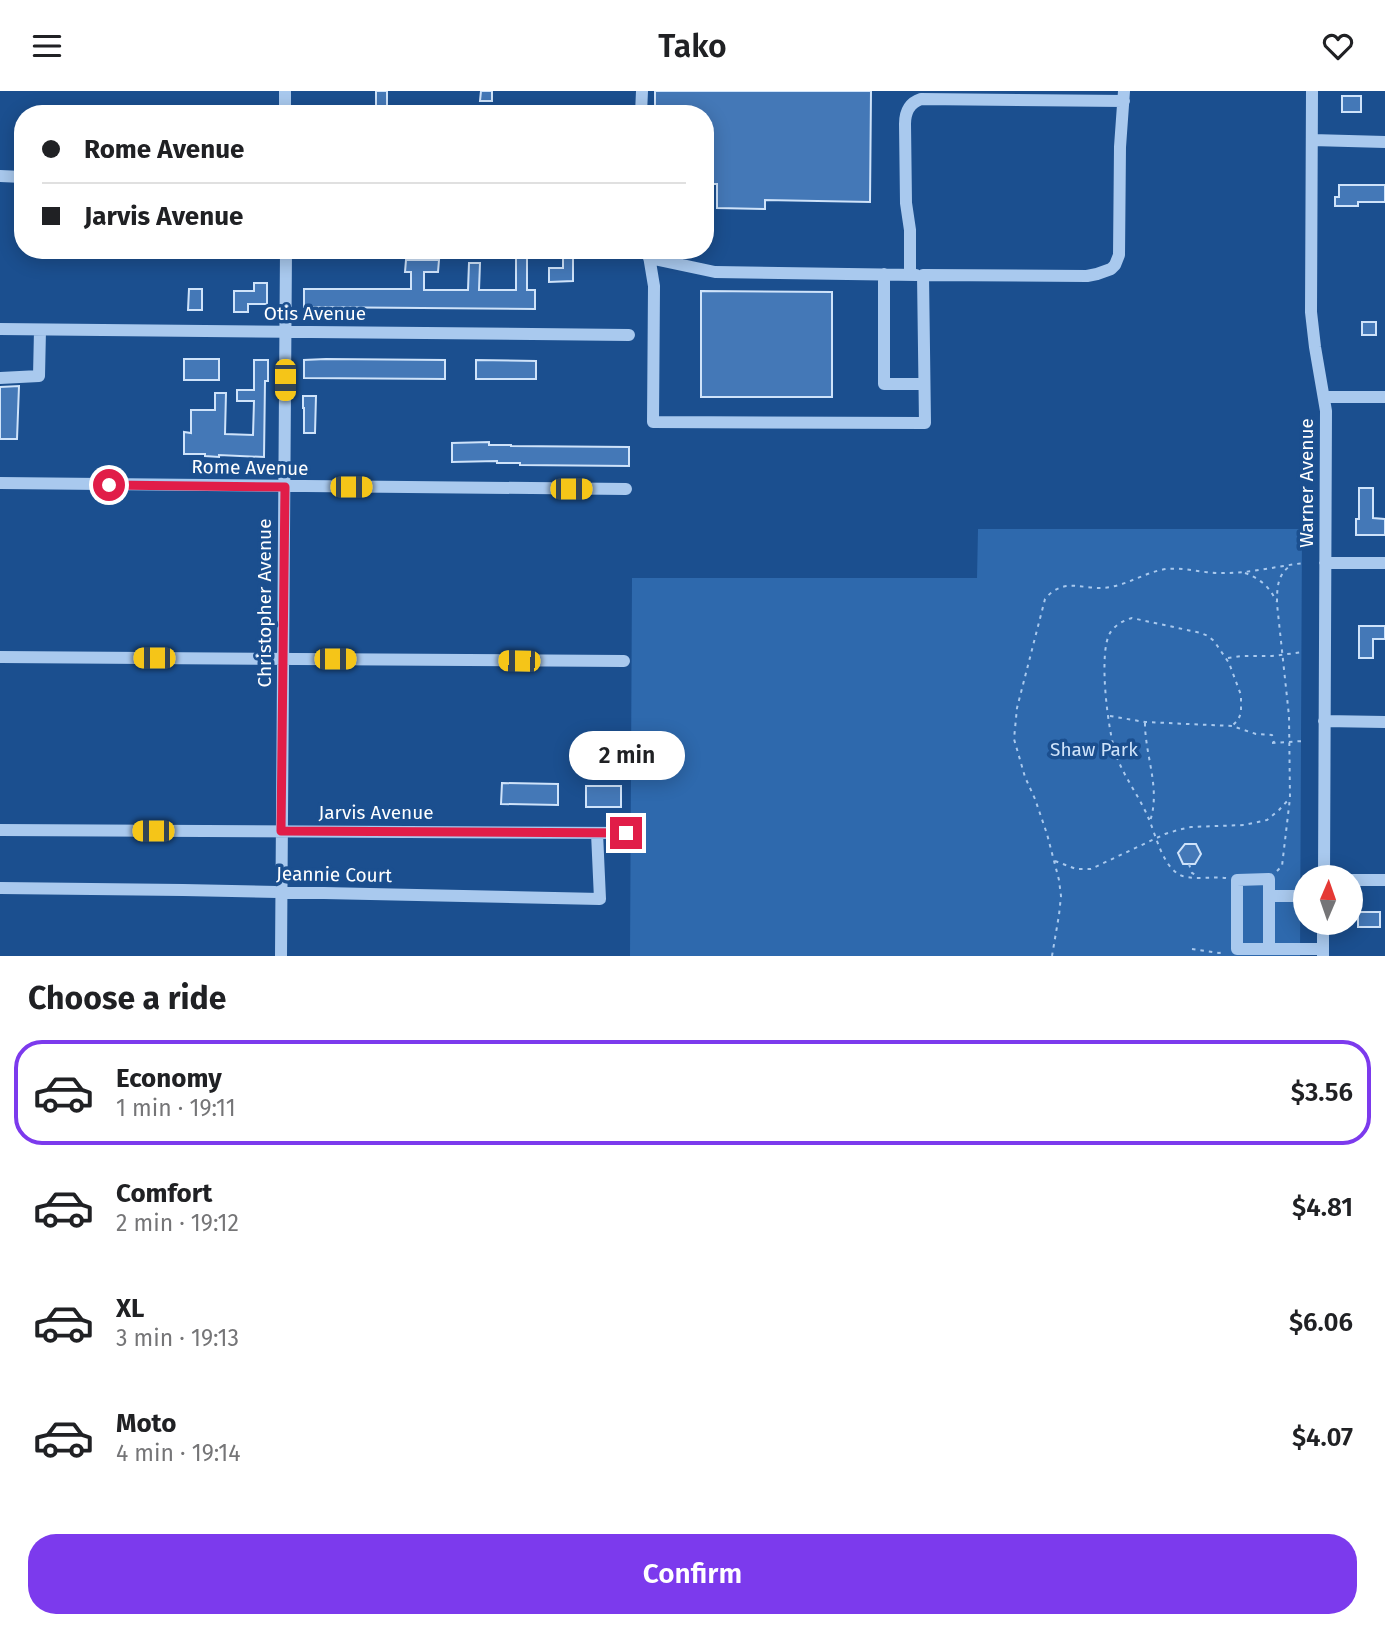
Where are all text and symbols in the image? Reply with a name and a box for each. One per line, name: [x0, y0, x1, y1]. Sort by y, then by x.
icon: menu: [28, 27, 66, 65]
text: Tako: [658, 27, 727, 65]
icon: heart: [1319, 27, 1357, 65]
text: Rome Avenue: [84, 134, 244, 165]
text: Jarvis Avenue: [84, 201, 243, 232]
street label: Otis Avenue: [264, 302, 366, 325]
car: [275, 359, 296, 401]
street label: Warner Avenue: [1295, 418, 1318, 548]
street label: Rome Avenue: [191, 455, 309, 480]
route start: [93, 469, 125, 501]
car: [331, 477, 373, 498]
car: [551, 479, 593, 500]
street label: Christopher Avenue: [253, 518, 276, 688]
car: [134, 648, 176, 669]
car: [315, 649, 357, 670]
car: [498, 650, 541, 672]
callout: 2 min: [568, 731, 684, 781]
park label: Shaw Park: [1050, 738, 1138, 761]
text: 2 min: [599, 741, 655, 769]
street label: Jarvis Avenue: [318, 801, 434, 824]
route end: [610, 817, 642, 849]
car: [133, 821, 175, 842]
street label: Jeannie Court: [276, 862, 392, 887]
north arrow: [1293, 865, 1363, 935]
map controls: [1293, 865, 1363, 935]
text: Choose a ride: [28, 979, 226, 1017]
icon: car: [32, 1061, 95, 1124]
text: Economy: [116, 1063, 222, 1094]
text: $3.56: [1291, 1077, 1353, 1108]
text: 1 min · 19:11: [116, 1094, 236, 1122]
icon: car: [32, 1176, 95, 1239]
text: Comfort: [116, 1178, 212, 1209]
text: $4.81: [1292, 1192, 1353, 1223]
text: 2 min · 19:12: [116, 1209, 239, 1237]
icon: car: [32, 1291, 95, 1354]
text: XL: [116, 1293, 144, 1324]
text: $6.06: [1289, 1307, 1353, 1338]
text: 3 min · 19:13: [116, 1324, 239, 1352]
icon: car: [32, 1406, 95, 1469]
text: Moto: [116, 1408, 176, 1439]
text: $4.07: [1292, 1422, 1353, 1453]
text: 4 min · 19:14: [116, 1439, 241, 1467]
button: Confirm: [28, 1534, 1357, 1614]

